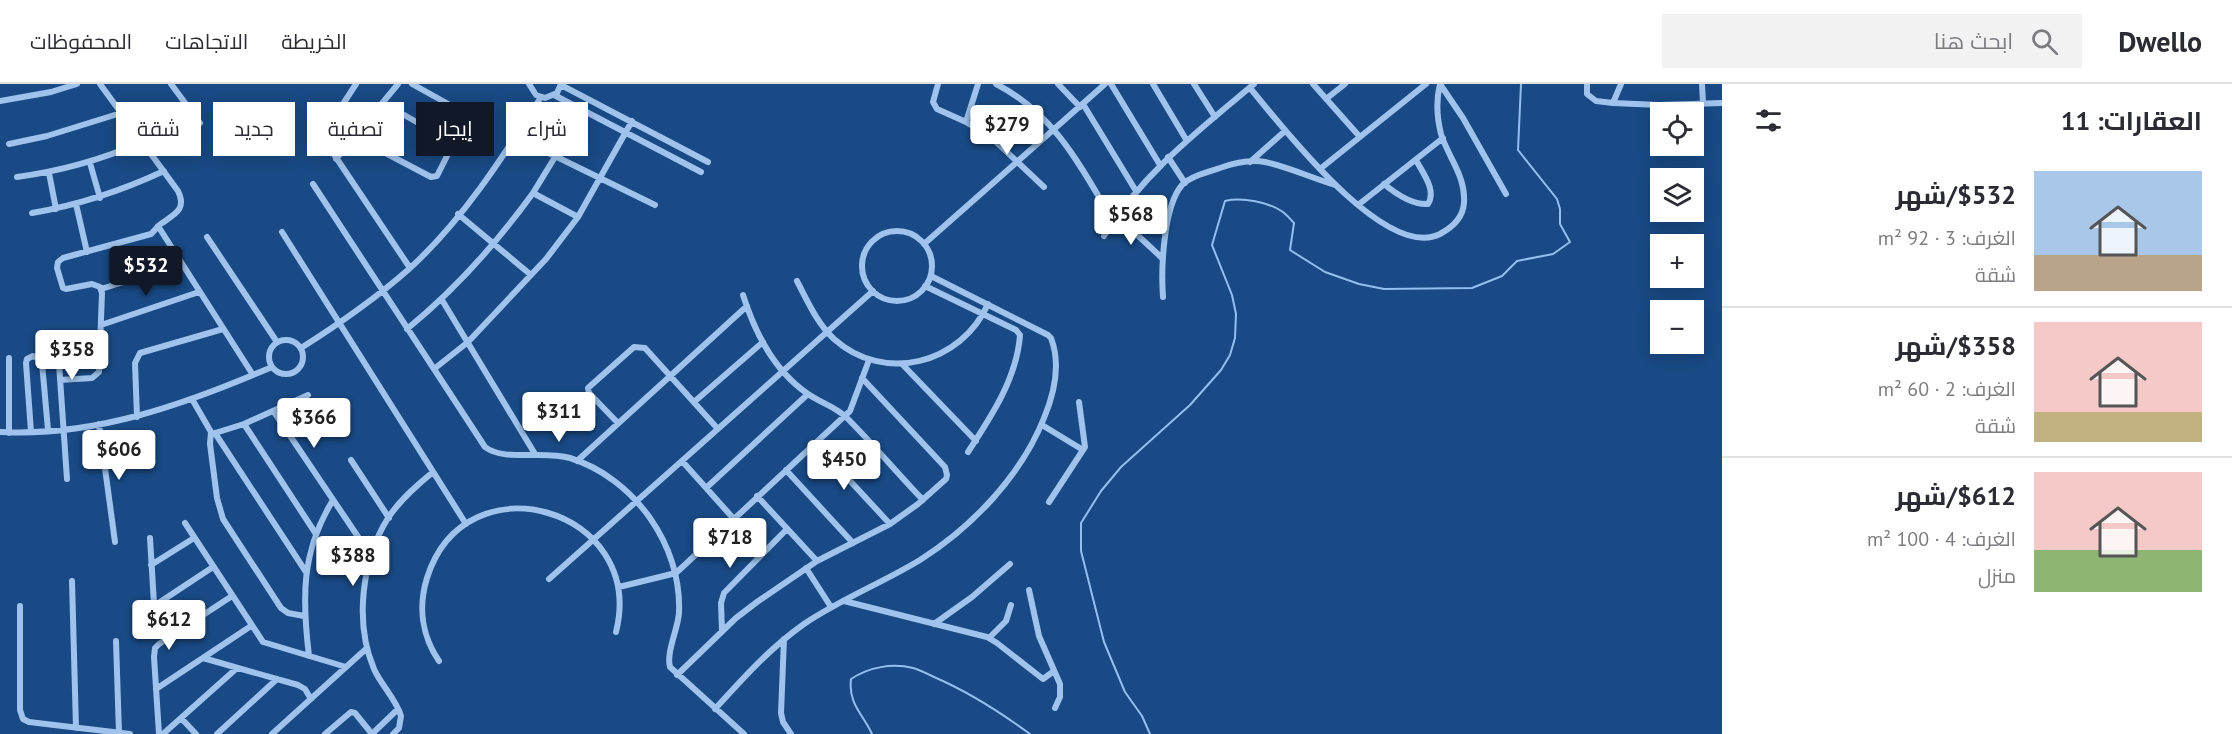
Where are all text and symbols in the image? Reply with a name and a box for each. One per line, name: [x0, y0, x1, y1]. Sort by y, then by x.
search box: [1662, 14, 2082, 68]
text: Dwello: [2118, 23, 2202, 60]
icon: search: [2028, 25, 2061, 58]
text: ابحث هنا: [1934, 27, 2013, 55]
text: المحفوظات: [30, 28, 132, 55]
text: الاتجاهات: [165, 28, 248, 55]
text: الخريطة: [281, 28, 347, 55]
chip: شقة: [116, 102, 201, 156]
chip: جديد: [213, 102, 295, 156]
chip: تصفية: [307, 102, 404, 156]
chip: إيجار: [416, 102, 494, 156]
chip: شراء: [506, 102, 588, 156]
map controls: [1650, 102, 1704, 354]
button: locate: [1650, 102, 1704, 156]
icon: filters: [1752, 104, 1785, 137]
text: العقارات: 11: [2061, 104, 2202, 137]
pin: $279: [971, 105, 1043, 156]
text: $279: [984, 111, 1030, 137]
button: layers: [1650, 168, 1704, 222]
text: $532/شهر: [1896, 178, 2016, 211]
pin: $568: [1095, 195, 1167, 246]
icon: home: [2082, 195, 2154, 267]
text: $568: [1108, 201, 1154, 227]
text: الغرف: 3 · 92 m²: [1878, 225, 2016, 251]
button: +: [1650, 234, 1704, 288]
pin: $532: [110, 246, 182, 297]
text: $532: [123, 252, 169, 278]
text: شقة: [1975, 262, 2016, 288]
button: −: [1650, 300, 1704, 354]
text: $358/شهر: [1896, 329, 2016, 362]
pin: $358: [36, 330, 108, 381]
text: $358: [49, 336, 95, 362]
icon: home: [2082, 346, 2154, 418]
text: الغرف: 2 · 60 m²: [1878, 376, 2016, 402]
pin: $311: [523, 392, 595, 443]
pin: $366: [278, 398, 350, 449]
text: $311: [536, 398, 582, 424]
text: $366: [291, 404, 337, 430]
text: شقة: [1975, 413, 2016, 439]
pin: $606: [83, 430, 155, 481]
text: $606: [96, 436, 142, 462]
pin: $450: [808, 440, 880, 491]
text: $450: [821, 446, 867, 472]
text: $612/شهر: [1896, 479, 2016, 512]
icon: home: [2082, 496, 2154, 568]
pin: $718: [694, 518, 766, 569]
text: $718: [707, 524, 753, 550]
text: الغرف: 4 · 100 m²: [1867, 526, 2016, 552]
pin: $388: [317, 536, 389, 587]
text: $388: [330, 542, 376, 568]
text: منزل: [1978, 563, 2016, 589]
pin: $612: [133, 600, 205, 651]
text: $612: [146, 606, 192, 632]

